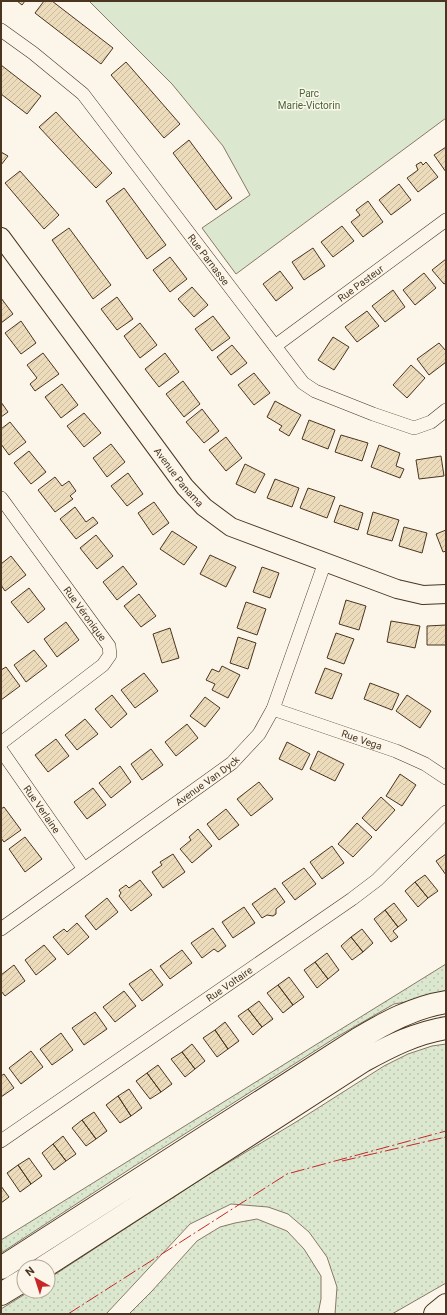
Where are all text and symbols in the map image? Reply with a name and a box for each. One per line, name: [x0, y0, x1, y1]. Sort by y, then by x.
park label: Parc Marie-Victorin: [278, 88, 340, 111]
street label: Rue Parnasse: [186, 232, 231, 287]
street label: Rue Pasteur: [336, 263, 386, 304]
street label: Avenue Panama: [152, 446, 206, 509]
street label: Rue Véronique: [61, 585, 108, 643]
street label: Rue Vega: [340, 728, 383, 752]
street label: Avenue Van Dyck: [173, 753, 242, 808]
street label: Rue Verlaine: [21, 783, 62, 835]
street label: Rue Voltaire: [204, 964, 255, 1004]
north arrow: [16, 1259, 56, 1299]
text: N: [23, 1264, 37, 1279]

